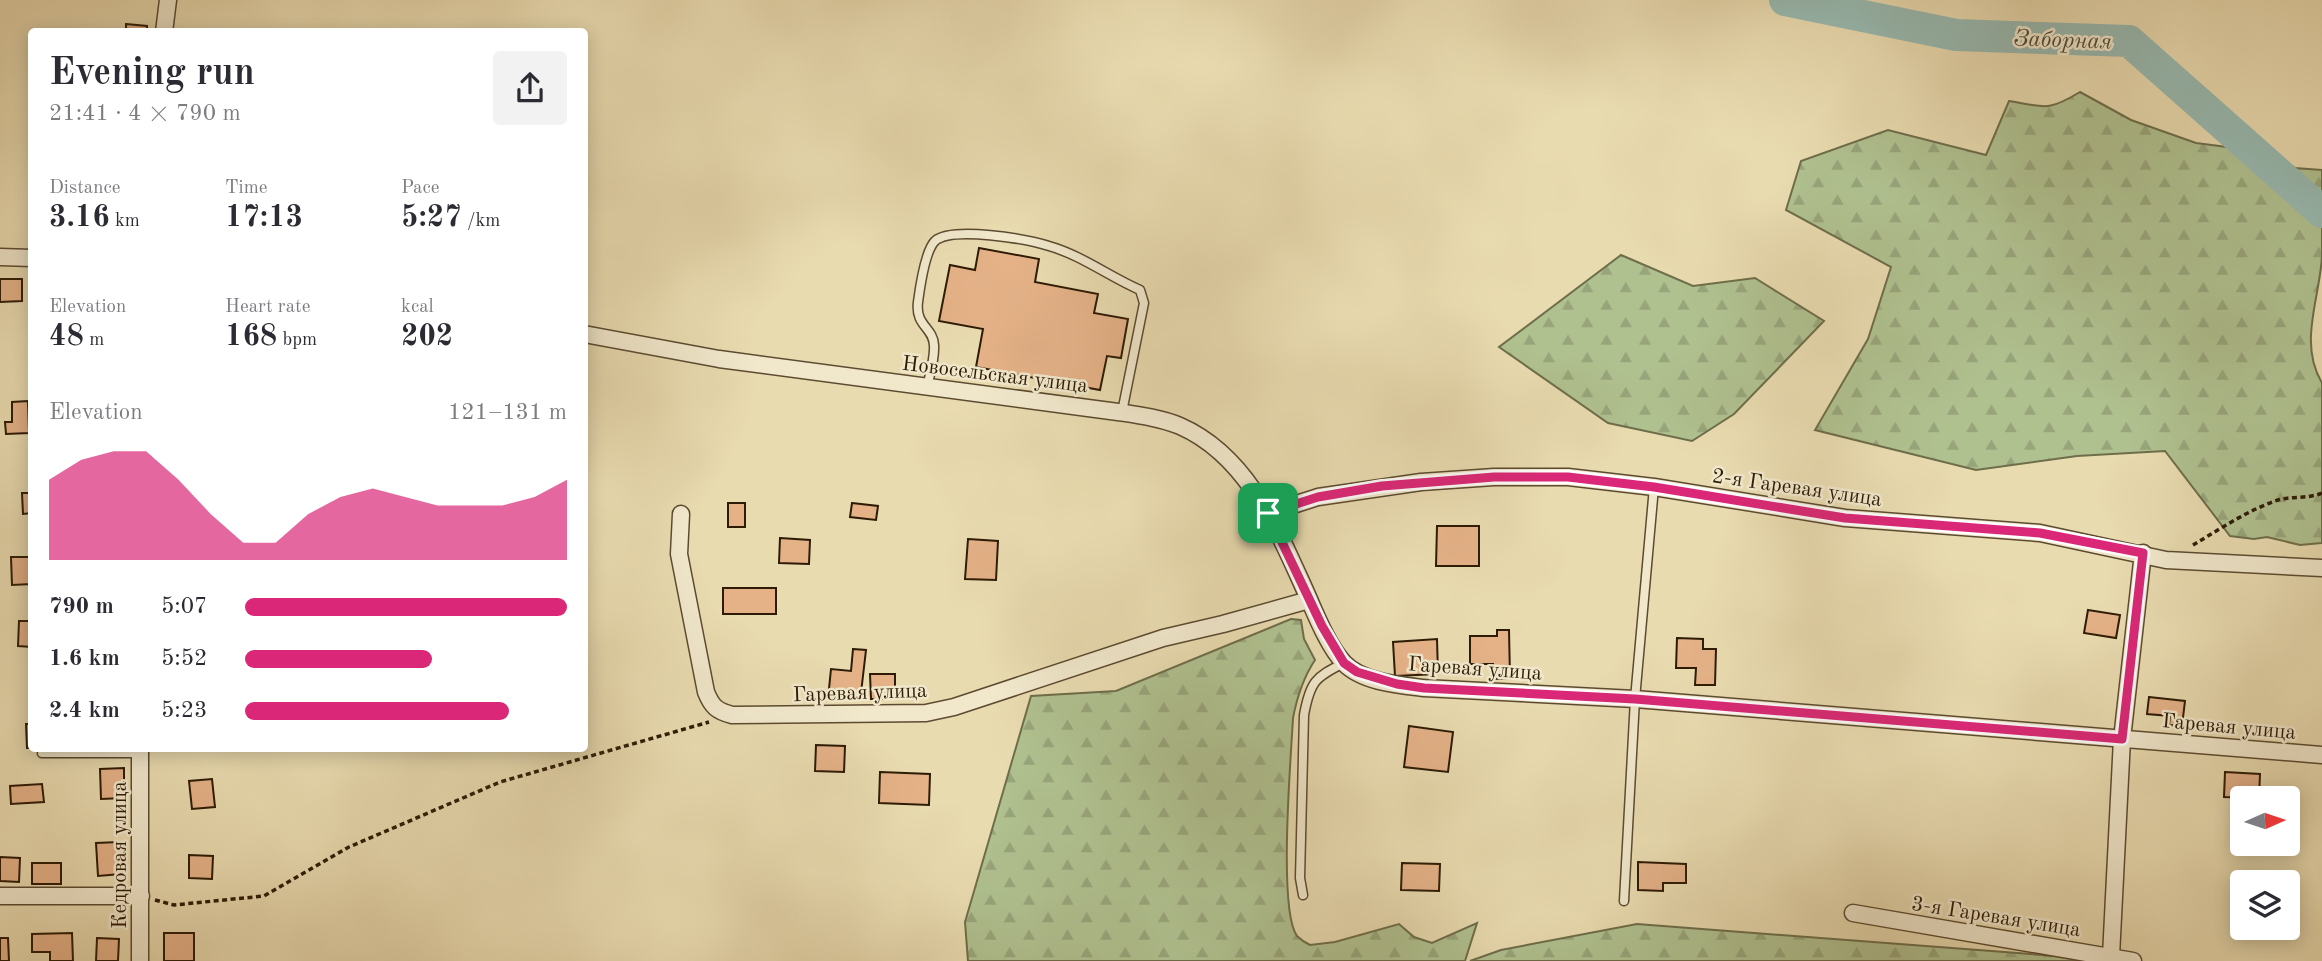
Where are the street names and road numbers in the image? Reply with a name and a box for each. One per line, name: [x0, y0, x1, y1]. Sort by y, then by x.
street label: Новосельская улица: [901, 354, 1089, 397]
street label: 2-я Гаревая улица: [1711, 466, 1883, 511]
street label: Гаревая улица: [1407, 654, 1543, 685]
street label: Гаревая улица: [793, 681, 928, 706]
street label: Гаревая улица: [2161, 711, 2297, 744]
street label: Кедровая улица: [110, 781, 131, 929]
street label: 3-я Гаревая улица: [1910, 894, 2082, 941]

